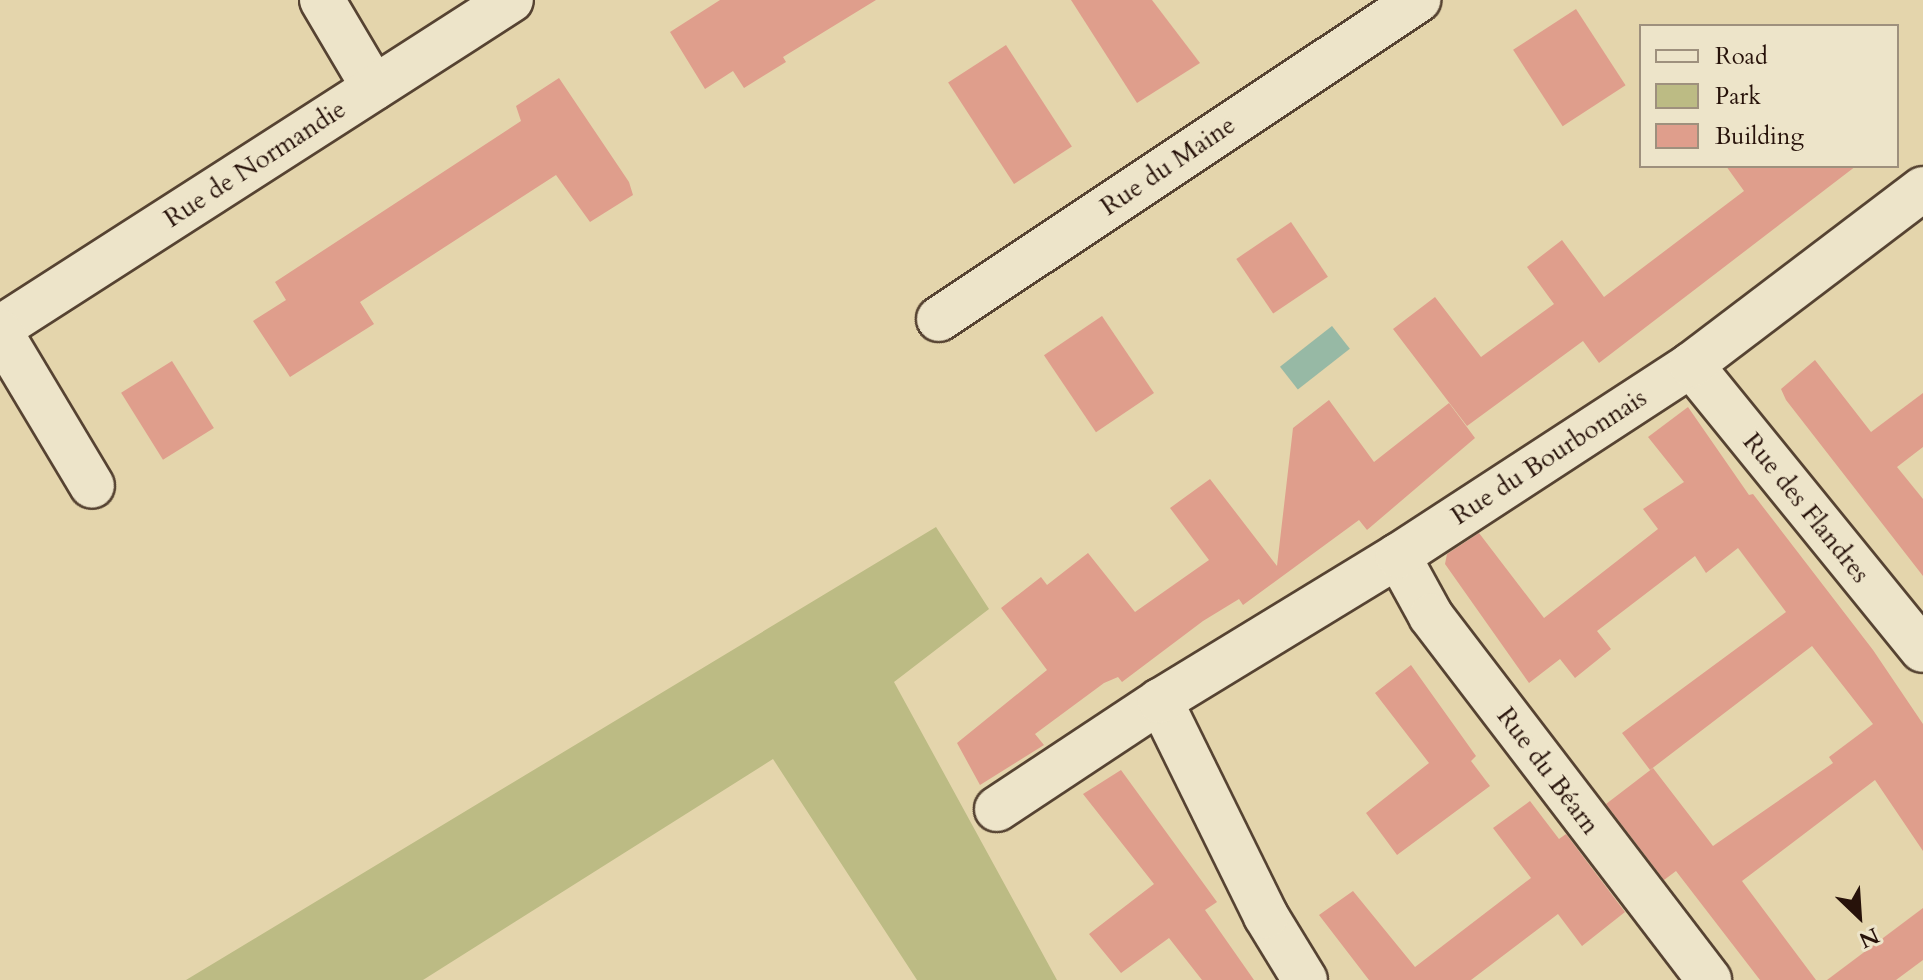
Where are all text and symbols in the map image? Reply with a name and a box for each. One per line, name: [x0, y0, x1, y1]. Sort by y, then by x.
legend: [1639, 24, 1899, 168]
text: Road: [1715, 40, 1768, 73]
text: Park: [1715, 80, 1761, 113]
street label: Rue de Normandie: [158, 94, 352, 234]
street label: Rue du Maine: [1095, 110, 1241, 222]
text: Building: [1715, 120, 1804, 153]
street label: Rue du Bourbonnais: [1446, 382, 1652, 532]
street label: Rue des Flandres: [1736, 427, 1876, 589]
street label: Rue du Béarn: [1490, 701, 1606, 841]
north arrow: [1819, 876, 1899, 956]
text: N: [1854, 920, 1884, 955]

